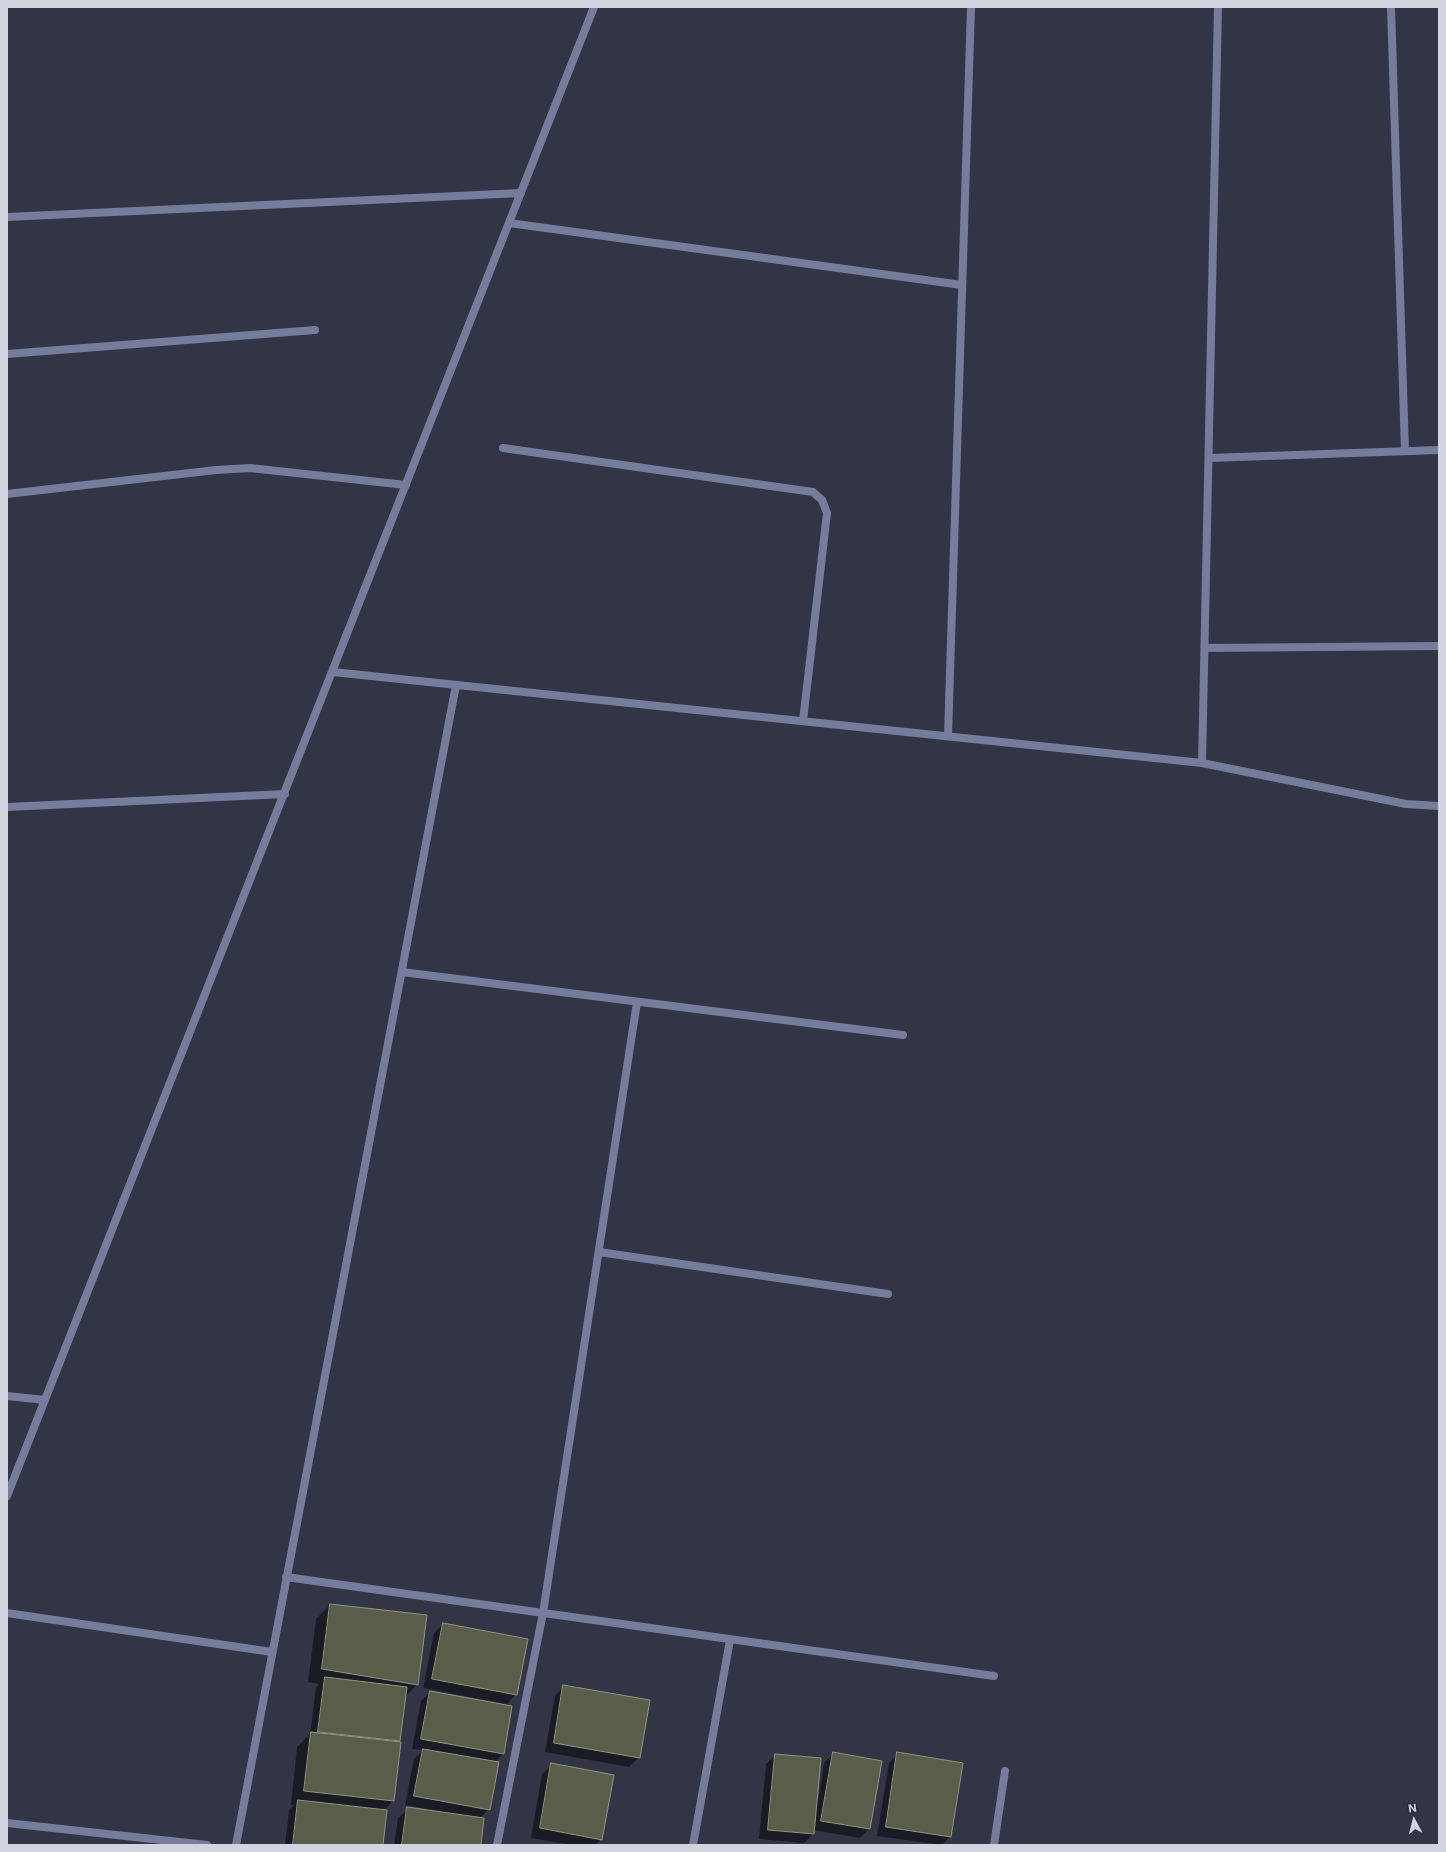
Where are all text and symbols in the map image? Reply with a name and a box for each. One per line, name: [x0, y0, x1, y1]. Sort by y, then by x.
north arrow: [1394, 1800, 1434, 1840]
text: N: [1408, 1801, 1418, 1816]

